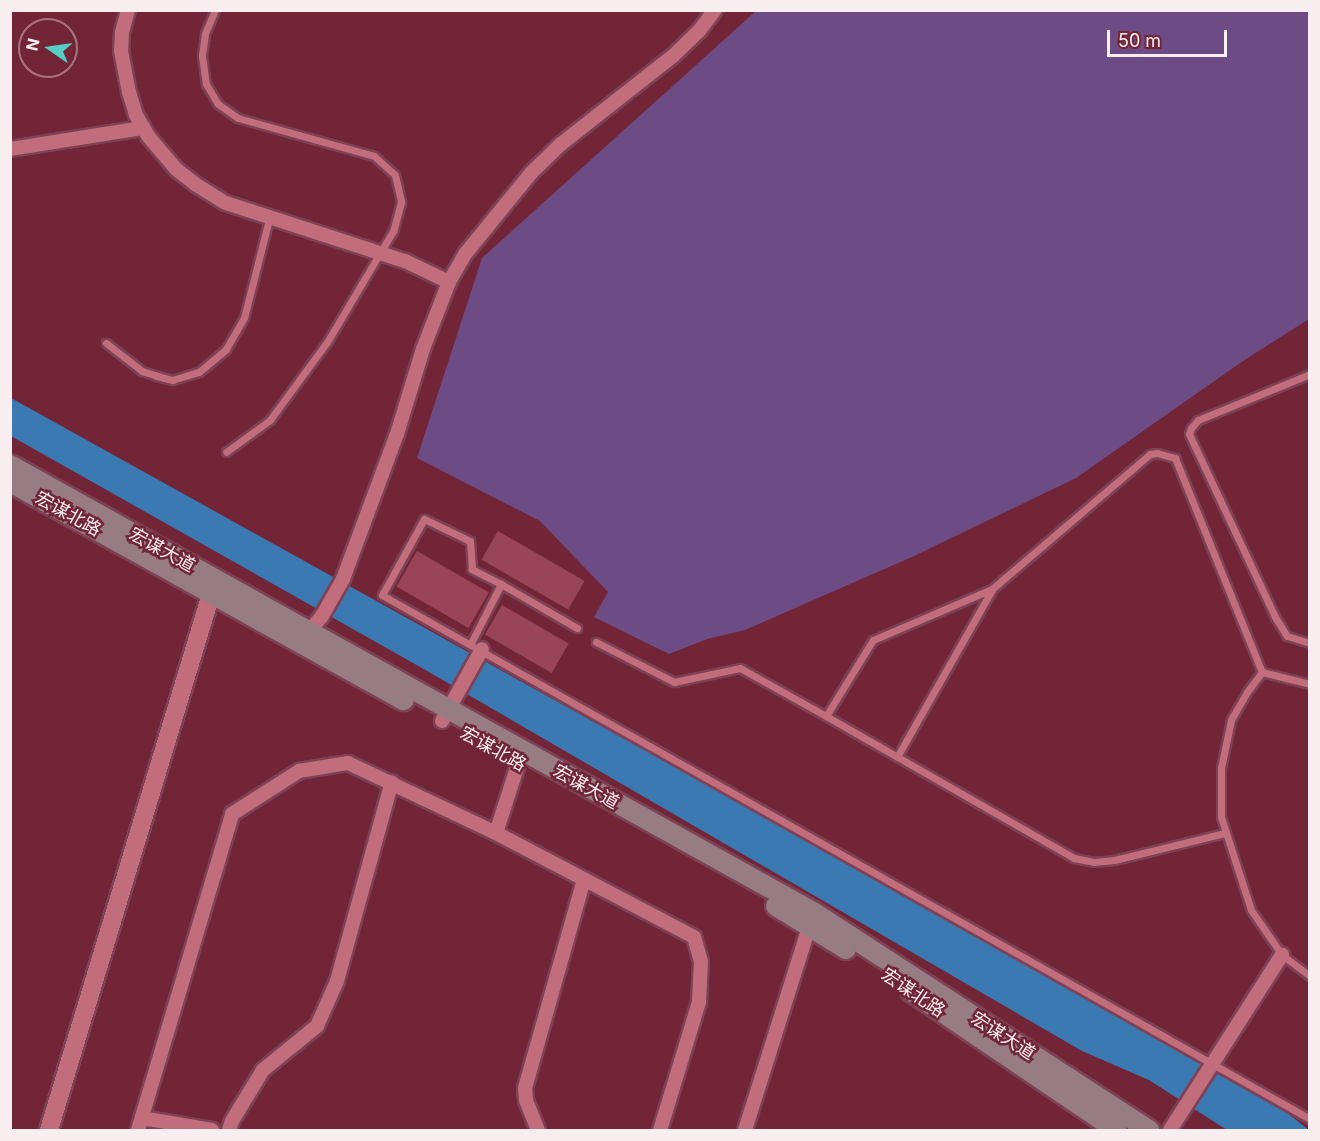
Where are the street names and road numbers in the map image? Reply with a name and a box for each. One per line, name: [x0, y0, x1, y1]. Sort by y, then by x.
street label: 宏谋北路: [31, 487, 105, 541]
street label: 宏谋大道: [125, 523, 199, 577]
street label: 宏谋北路: [456, 722, 530, 776]
street label: 宏谋大道: [549, 760, 623, 814]
street label: 宏谋北路: [877, 964, 949, 1022]
street label: 宏谋大道: [967, 1007, 1039, 1065]

